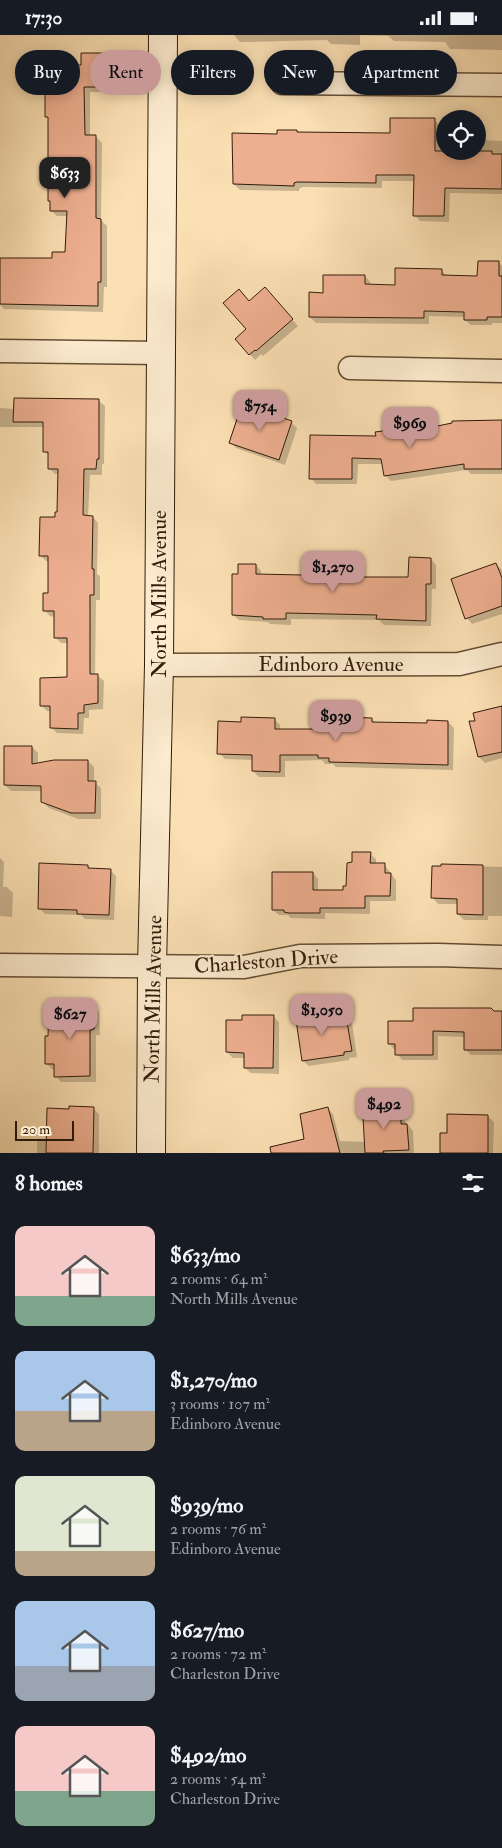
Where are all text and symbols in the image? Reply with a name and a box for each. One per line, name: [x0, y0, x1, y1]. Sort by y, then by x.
text: 17:30: [25, 6, 62, 30]
chip: Buy: [15, 50, 80, 95]
chip: Rent: [90, 50, 161, 95]
chip: Filters: [171, 50, 254, 95]
chip: New: [264, 50, 334, 95]
chip: Apartment: [344, 50, 457, 95]
map controls: [436, 110, 486, 160]
button: locate: [436, 110, 486, 160]
pin: $633: [35, 156, 95, 199]
text: $633: [50, 163, 80, 183]
pin: $754: [230, 389, 290, 432]
text: $754: [244, 396, 276, 416]
pin: $969: [380, 407, 440, 449]
text: $969: [393, 413, 427, 433]
street label: North Mills Avenue: [146, 510, 173, 678]
pin: $1,270: [292, 551, 374, 593]
text: $1,270: [312, 557, 354, 577]
street label: Edinboro Avenue: [258, 651, 404, 678]
pin: $939: [306, 699, 366, 742]
text: $939: [320, 706, 352, 726]
street label: North Mills Avenue: [139, 915, 168, 1083]
street label: Charleston Drive: [193, 943, 339, 980]
pin: $1,050: [281, 993, 363, 1036]
pin: $627: [40, 997, 100, 1040]
text: $1,050: [301, 1000, 343, 1020]
text: $627: [54, 1004, 86, 1024]
pin: $492: [354, 1087, 414, 1130]
text: $492: [367, 1094, 401, 1114]
scale bar: [15, 1118, 74, 1141]
text: 20 m: [22, 1121, 50, 1138]
icon: filters: [459, 1169, 487, 1197]
text: 8 homes: [15, 1170, 83, 1197]
text: $633/mo: [170, 1242, 240, 1269]
icon: home: [55, 1246, 115, 1306]
text: 2 rooms · 64 m²: [170, 1269, 268, 1289]
text: North Mills Avenue: [170, 1289, 298, 1309]
text: $1,270/mo: [170, 1367, 257, 1394]
icon: home: [55, 1371, 115, 1431]
text: 3 rooms · 107 m²: [170, 1394, 270, 1414]
text: Edinboro Avenue: [170, 1414, 281, 1434]
text: $939/mo: [170, 1492, 243, 1519]
icon: home: [55, 1496, 115, 1556]
text: 2 rooms · 76 m²: [170, 1519, 266, 1539]
text: Edinboro Avenue: [170, 1539, 281, 1559]
text: $627/mo: [170, 1617, 244, 1644]
icon: home: [55, 1621, 115, 1681]
text: 2 rooms · 72 m²: [170, 1644, 266, 1664]
text: Charleston Drive: [170, 1664, 280, 1684]
text: $492/mo: [170, 1742, 246, 1769]
icon: home: [55, 1746, 115, 1806]
text: 2 rooms · 54 m²: [170, 1769, 266, 1789]
text: Charleston Drive: [170, 1789, 280, 1809]

